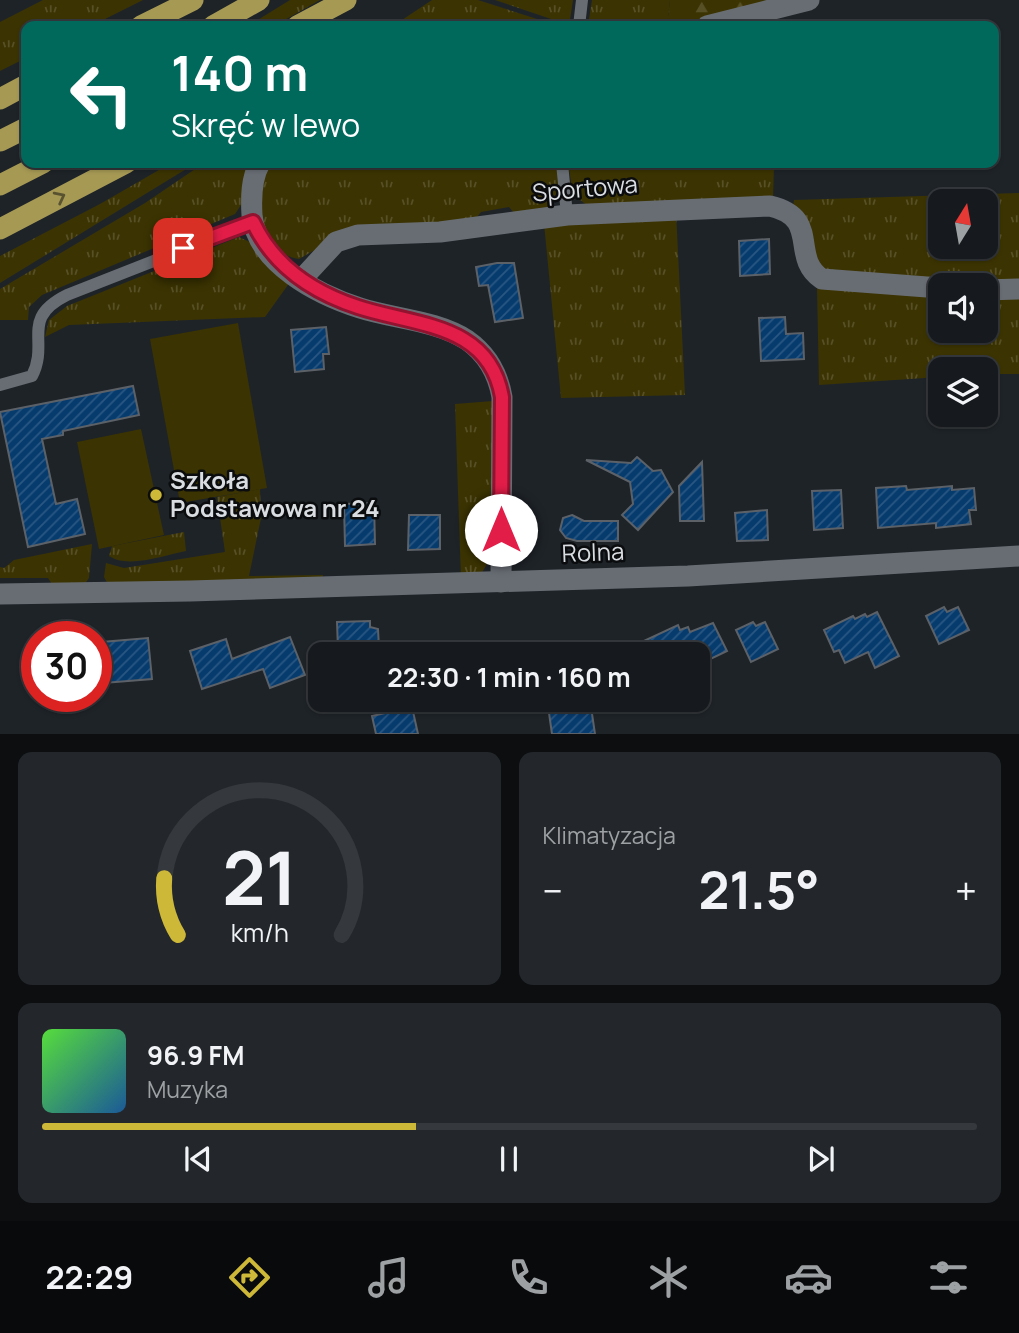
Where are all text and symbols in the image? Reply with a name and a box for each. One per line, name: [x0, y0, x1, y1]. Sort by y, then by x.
text: 140 m: [171, 39, 308, 106]
icon: left: [56, 49, 147, 140]
text: Skręć w lewo: [171, 103, 360, 147]
street label: Sportowa: [531, 166, 639, 209]
north arrow: [928, 189, 998, 259]
map controls: [928, 189, 998, 427]
one-way arrow: [53, 192, 66, 205]
pin: [153, 218, 213, 278]
icon: arrive: [164, 229, 202, 267]
button: sound: [928, 273, 998, 343]
button: layers: [928, 357, 998, 427]
place label: Szkoła Podstawowa nr 24: [170, 463, 380, 524]
marker: Szkoła Podstawowa nr 24: [148, 487, 164, 503]
position arrow: [464, 493, 538, 567]
street label: Rolna: [561, 534, 625, 569]
speed limit sign: 30: [21, 621, 112, 712]
text: 22:30 · 1 min · 160 m: [387, 659, 631, 695]
text: Klimatyzacja: [543, 819, 676, 851]
text: 21: [222, 827, 297, 927]
text: 21.5°: [698, 854, 820, 925]
text: −: [543, 864, 563, 916]
text: +: [955, 864, 977, 916]
text: km/h: [230, 914, 288, 949]
text: 96.9 FM: [147, 1037, 244, 1073]
text: Muzyka: [147, 1073, 228, 1105]
icon: previous: [179, 1140, 217, 1178]
icon: pause: [490, 1140, 528, 1178]
icon: next: [802, 1140, 840, 1178]
icon: directions: [225, 1253, 274, 1302]
icon: music: [364, 1253, 413, 1302]
icon: phone: [504, 1253, 553, 1302]
icon: climate: [644, 1253, 693, 1302]
icon: car: [784, 1253, 833, 1302]
icon: filters: [924, 1253, 973, 1302]
text: 22:29: [45, 1255, 134, 1299]

